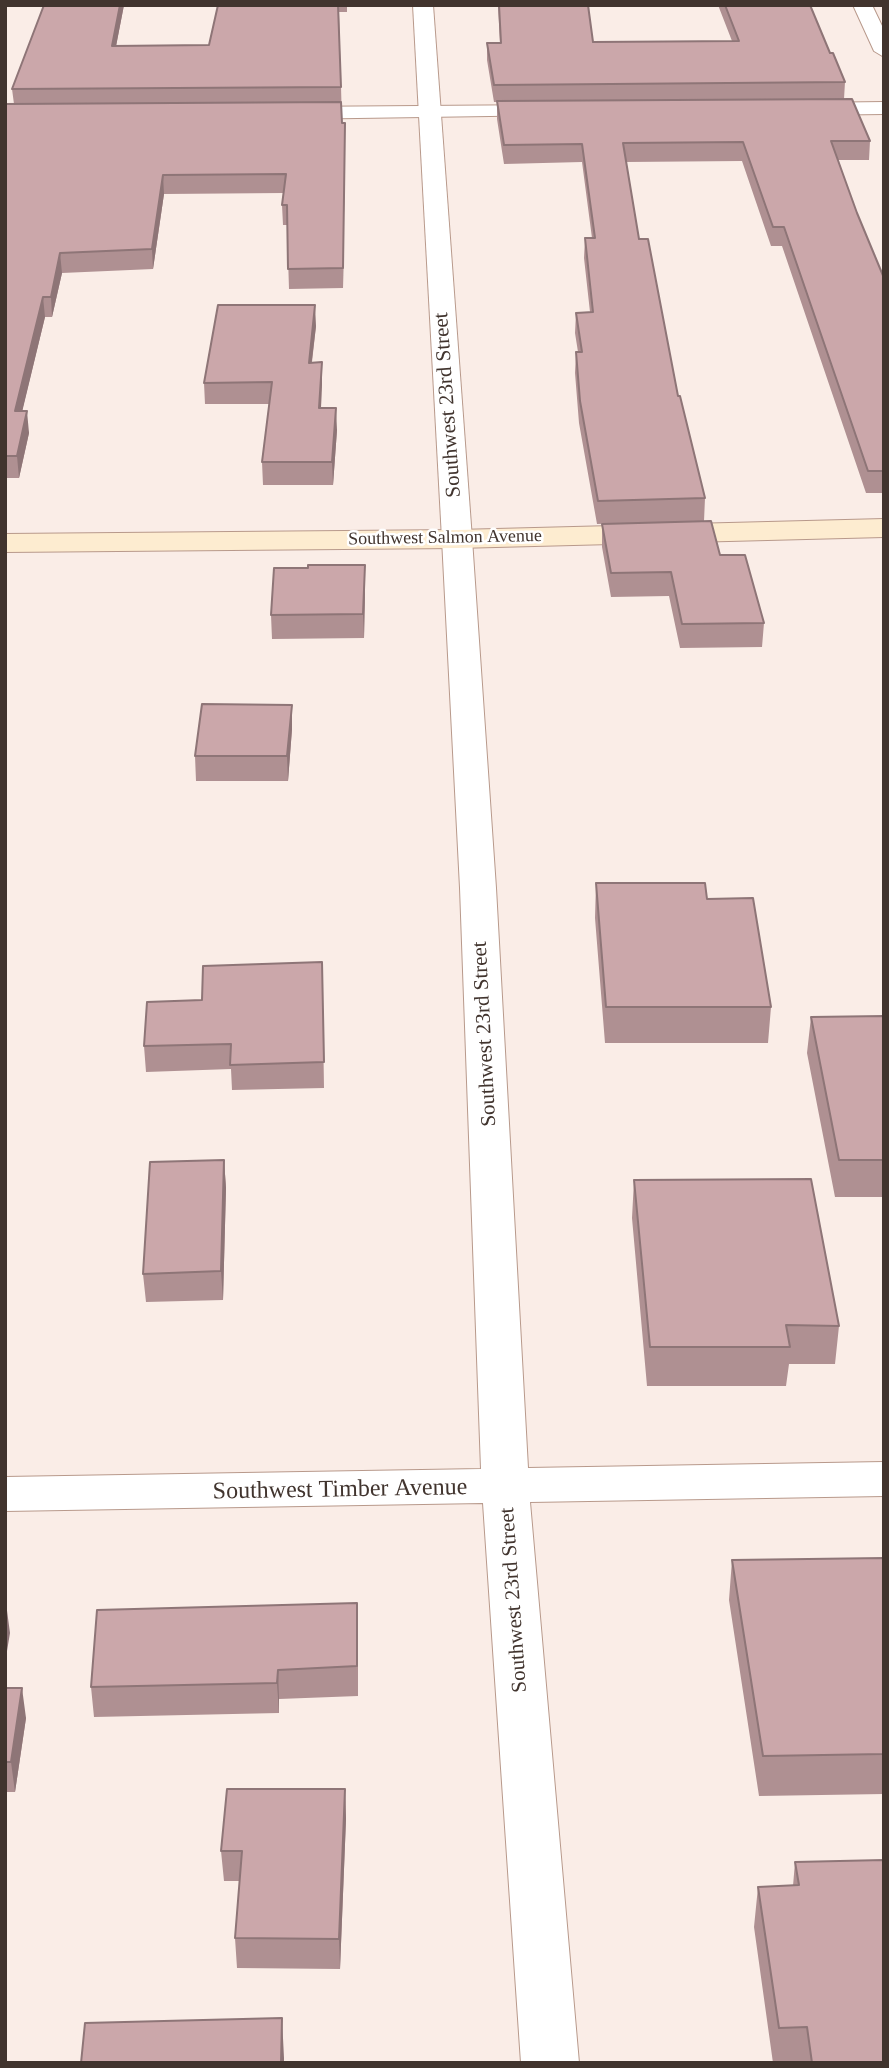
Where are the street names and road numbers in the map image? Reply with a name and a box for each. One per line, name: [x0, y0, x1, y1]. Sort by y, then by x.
street label: Southwest 23rd Street: [429, 312, 467, 498]
street label: Southwest Salmon Avenue: [348, 526, 542, 550]
street label: Southwest 23rd Street: [468, 941, 502, 1127]
street label: Southwest Timber Avenue: [212, 1473, 468, 1507]
street label: Southwest 23rd Street: [495, 1507, 533, 1693]

